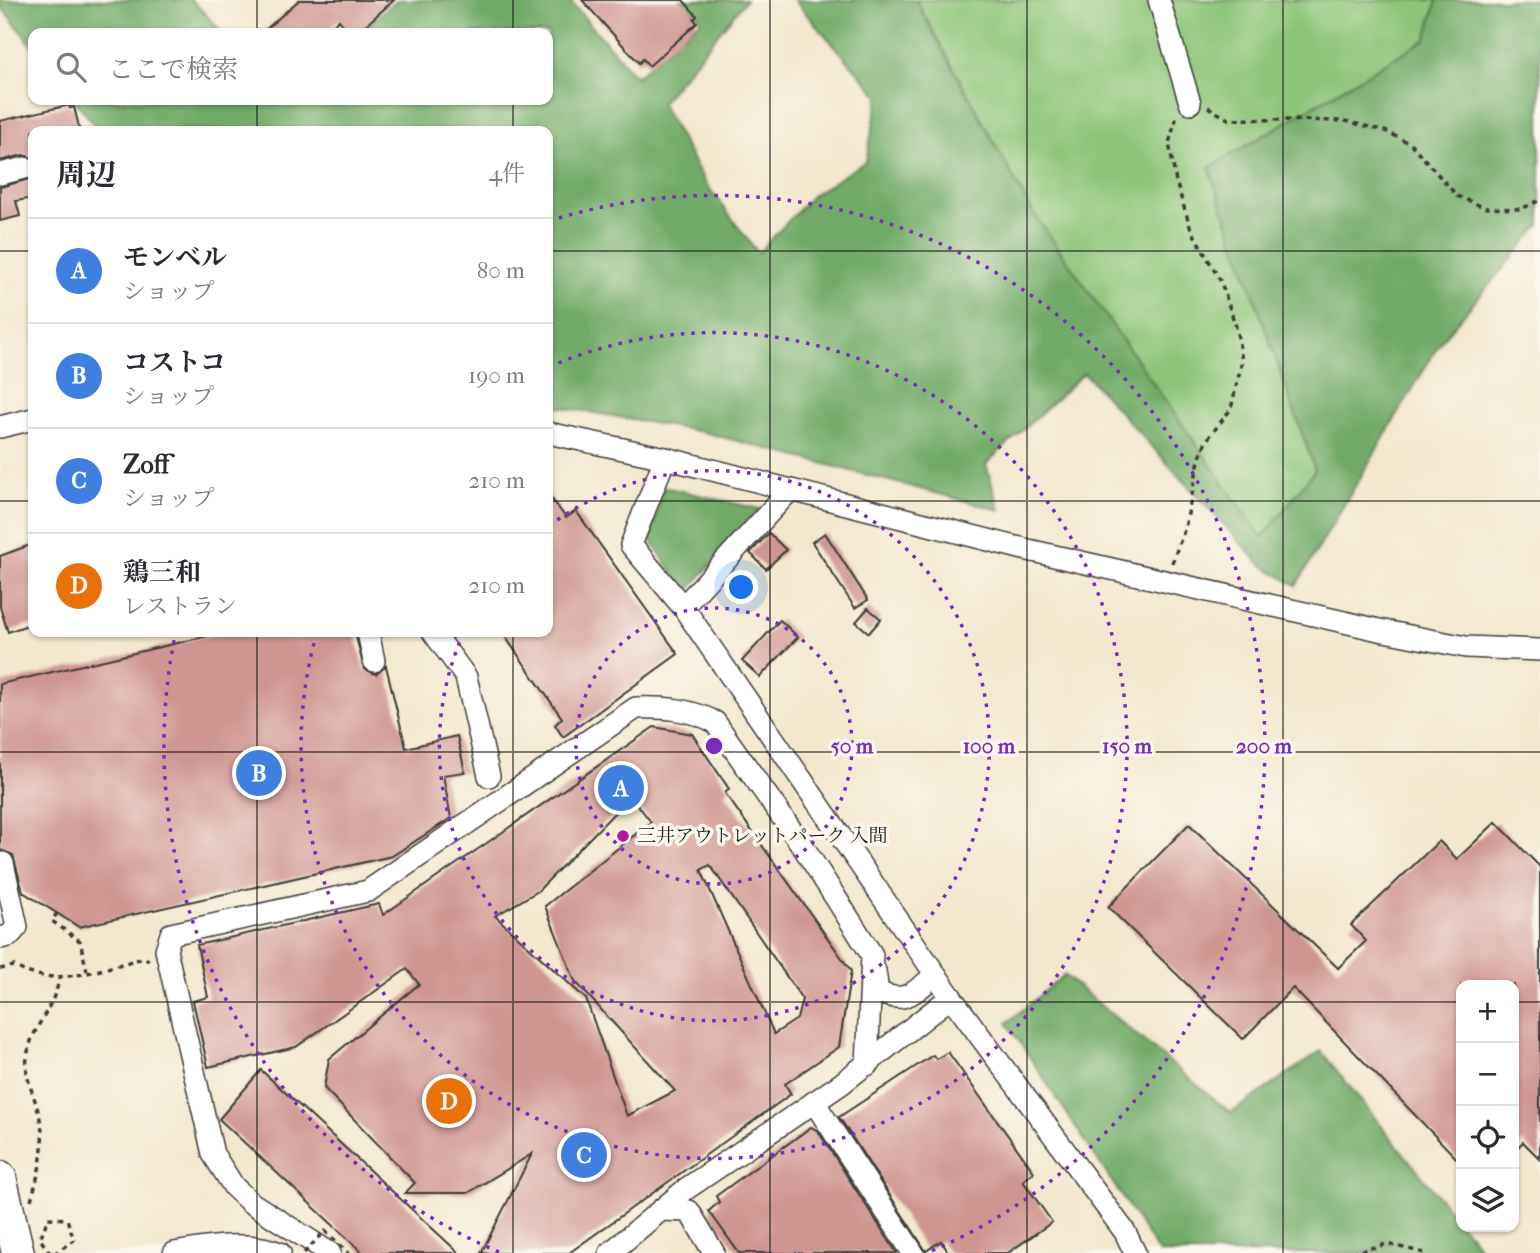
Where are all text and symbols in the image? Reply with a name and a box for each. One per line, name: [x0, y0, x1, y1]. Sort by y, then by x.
search box: [28, 28, 553, 105]
icon: search: [52, 48, 90, 86]
text: ここで検索: [108, 54, 238, 85]
text: 周辺: [56, 158, 116, 193]
text: 4件: [488, 160, 525, 187]
text: モンベル: [123, 242, 227, 273]
text: A: [72, 257, 86, 284]
text: 80 m: [477, 257, 525, 284]
text: ショップ: [123, 278, 215, 305]
text: コストコ: [123, 347, 226, 378]
text: B: [72, 362, 86, 389]
text: 190 m: [468, 362, 525, 389]
text: ショップ: [123, 383, 215, 410]
text: Zoff: [123, 449, 169, 480]
text: C: [71, 467, 87, 494]
text: 210 m: [468, 467, 525, 494]
text: ショップ: [123, 485, 215, 512]
text: 鶏三和: [123, 557, 201, 588]
your location: [724, 570, 758, 604]
text: D: [70, 572, 88, 599]
text: 210 m: [468, 572, 525, 599]
text: レストラン: [123, 593, 237, 620]
centre of rings: [702, 734, 726, 758]
text: 50 m: [831, 734, 874, 758]
text: 100 m: [963, 734, 1016, 758]
text: 150 m: [1102, 734, 1153, 758]
text: 200 m: [1236, 734, 1293, 758]
pin: B: [236, 747, 282, 799]
pin: A: [598, 762, 644, 814]
place label: 三井アウトレットパーク 入間: [637, 825, 888, 847]
marker: 三井アウトレットパーク 入間: [615, 828, 631, 844]
map controls: [1456, 980, 1519, 1232]
button: +: [1456, 980, 1519, 1043]
button: −: [1456, 1043, 1519, 1106]
pin: D: [426, 1075, 472, 1127]
button: locate: [1456, 1106, 1519, 1169]
pin: C: [561, 1129, 607, 1181]
button: layers: [1456, 1169, 1519, 1232]

